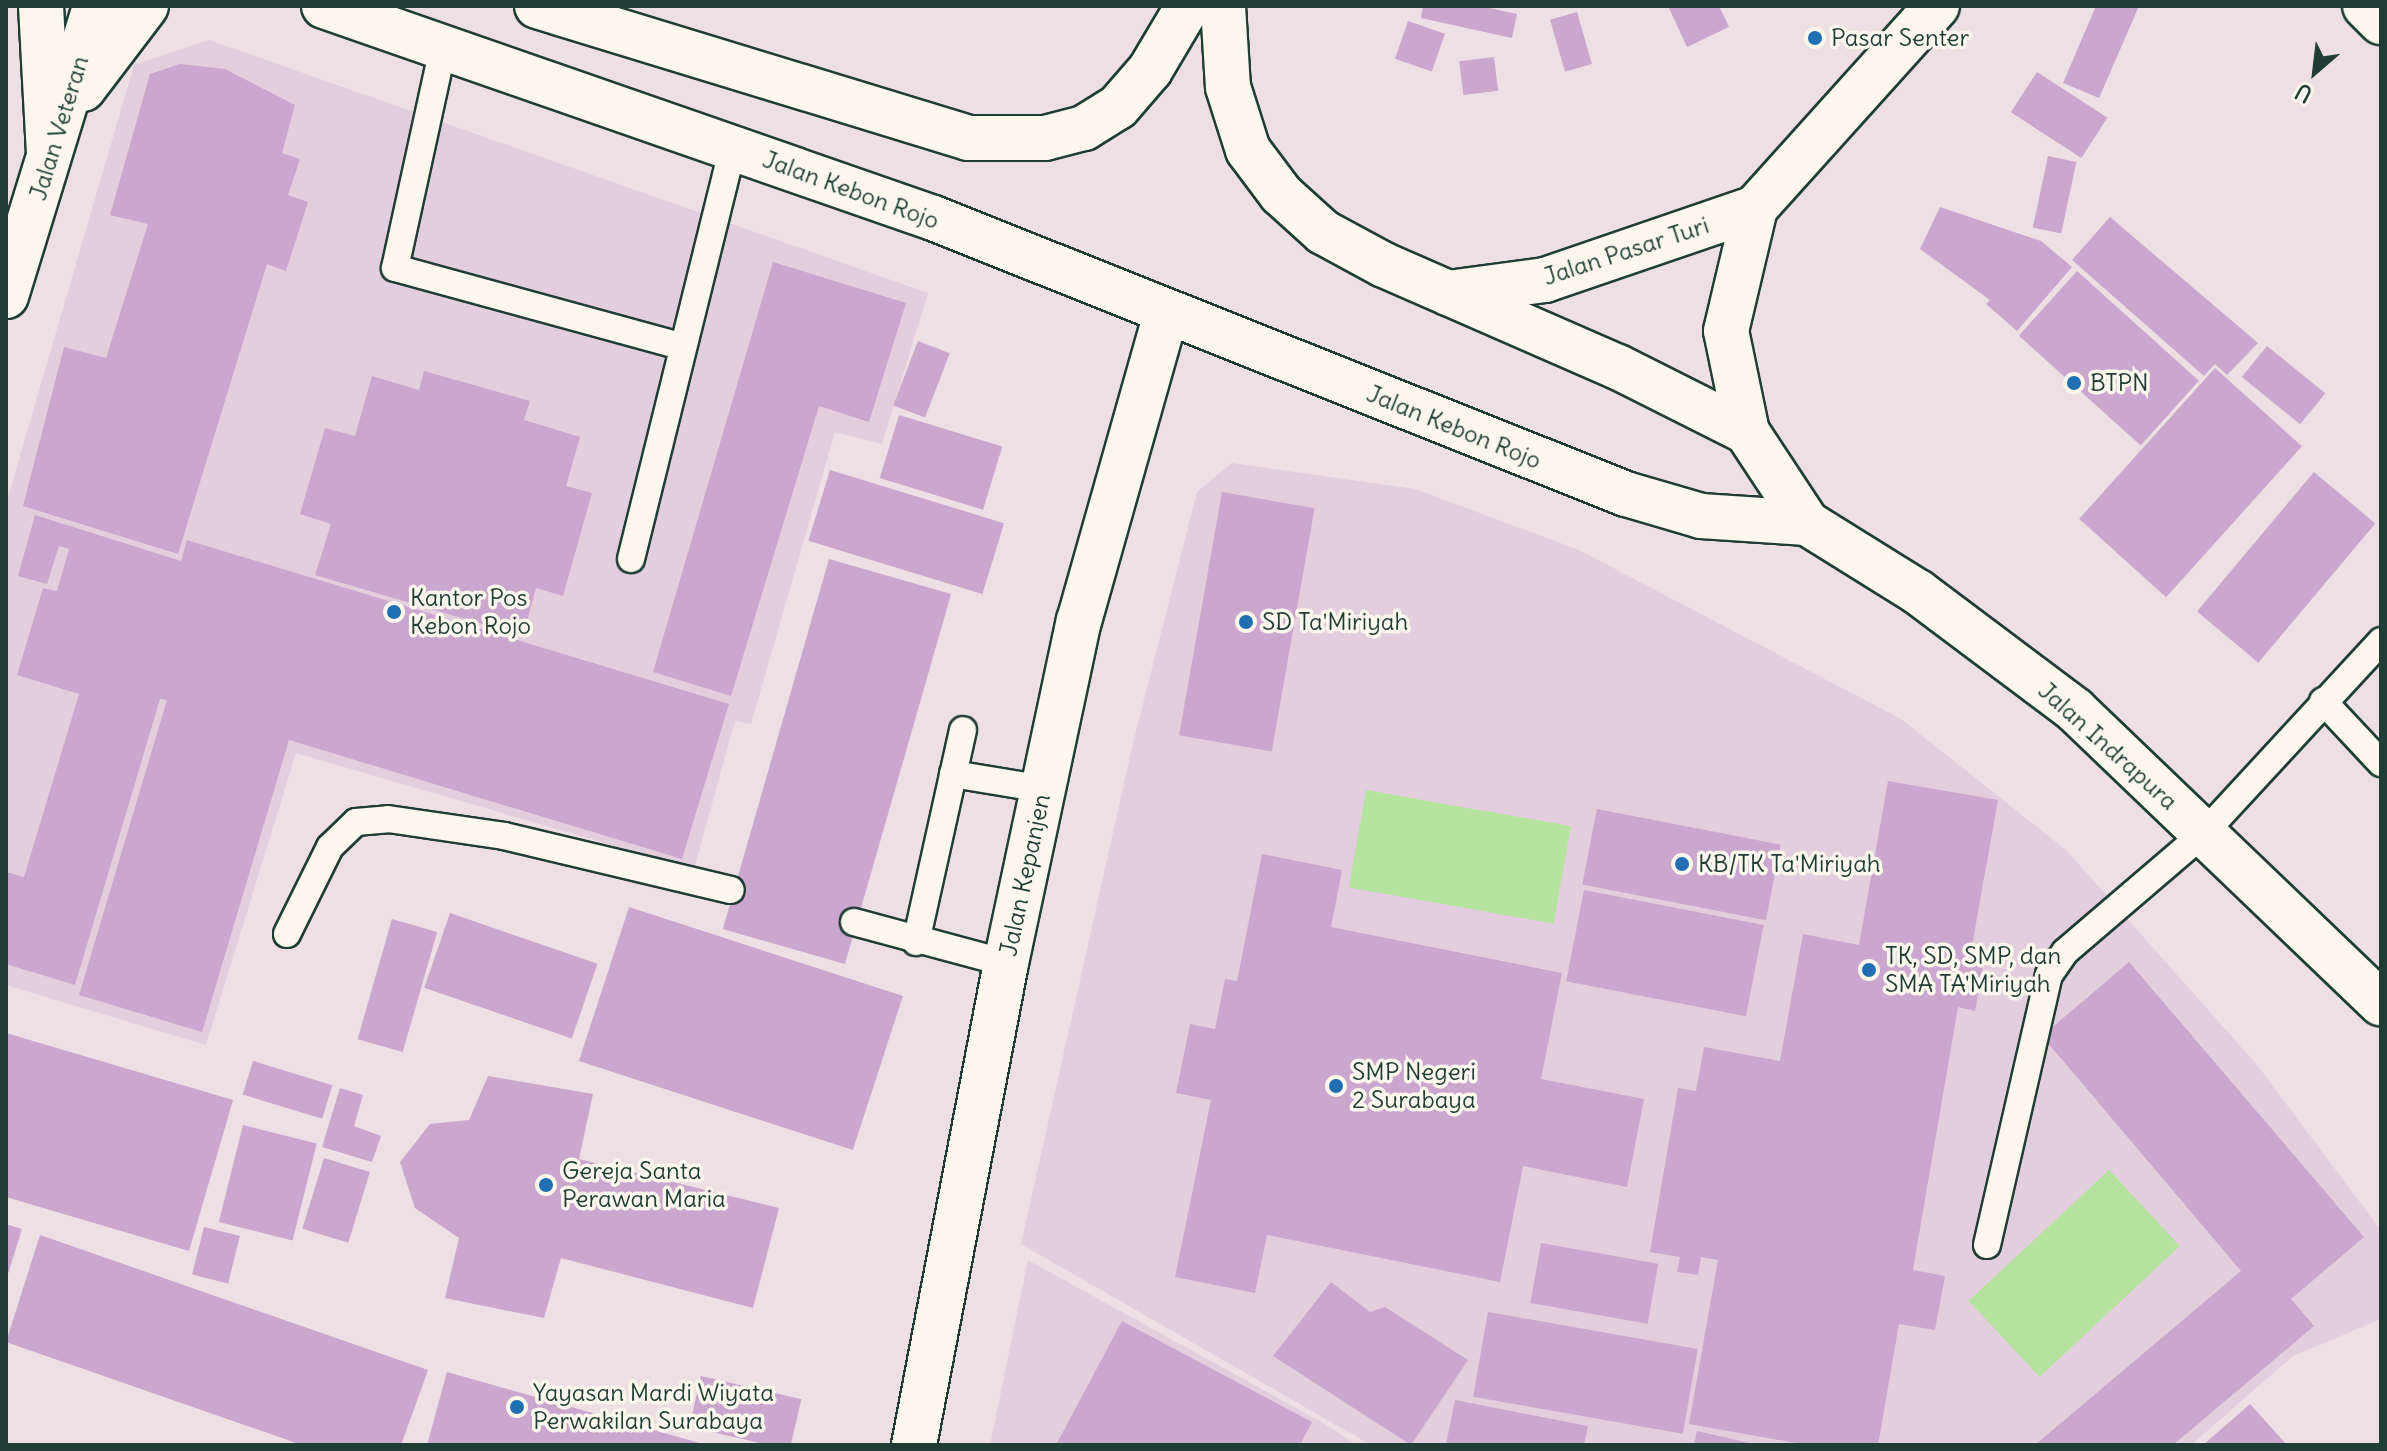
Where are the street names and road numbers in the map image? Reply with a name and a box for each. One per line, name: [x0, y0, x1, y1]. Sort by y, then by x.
street label: Jalan Veteran: [23, 52, 95, 204]
street label: Jalan Kebon Rojo: [759, 145, 943, 235]
street label: Jalan Pasar Turi: [1540, 211, 1712, 291]
street label: Jalan Kebon Rojo: [1363, 379, 1545, 475]
street label: Jalan Indrapura: [2033, 676, 2183, 816]
street label: Jalan Kepanjen: [994, 791, 1056, 959]

